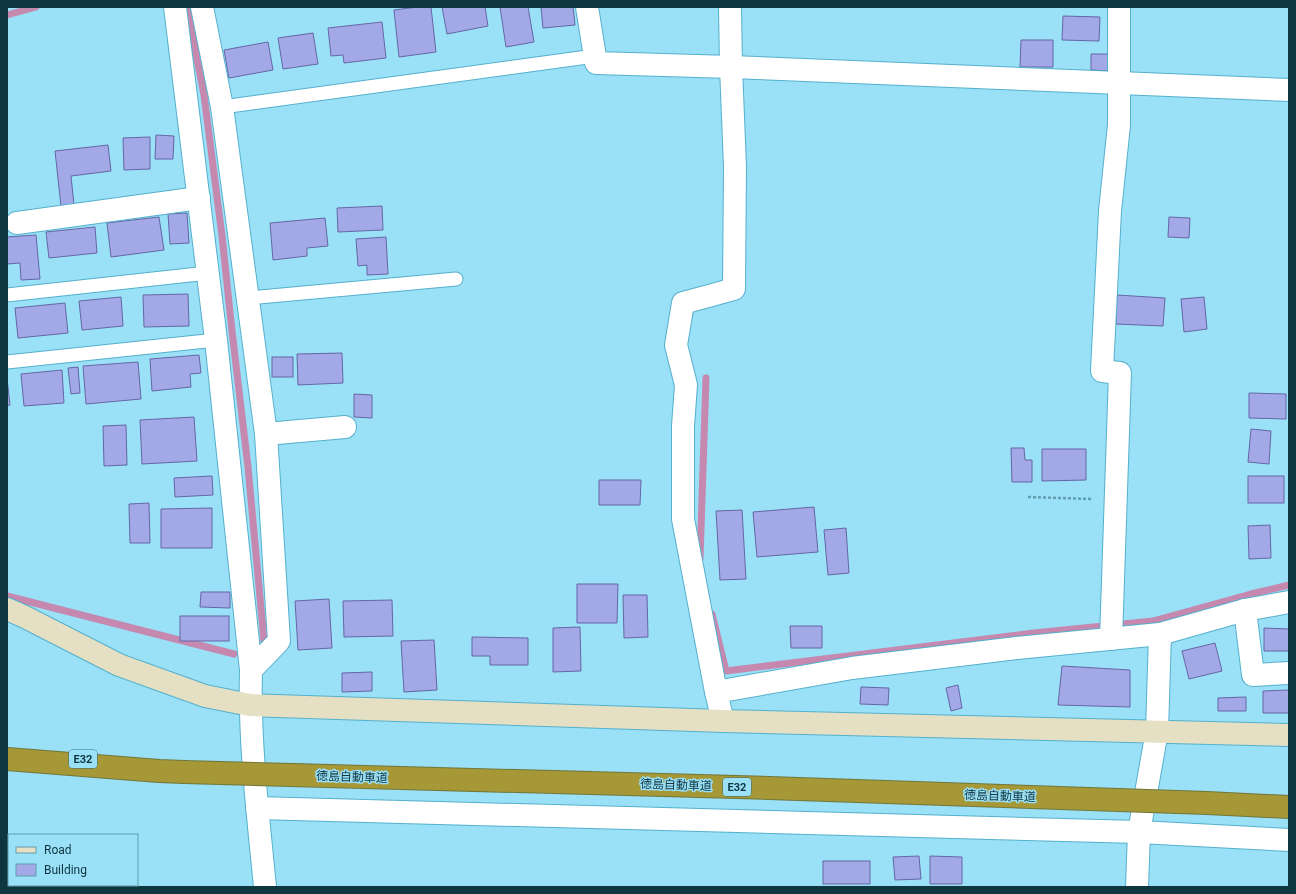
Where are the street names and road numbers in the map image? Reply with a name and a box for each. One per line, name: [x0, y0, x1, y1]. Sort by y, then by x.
road number: E32: [69, 750, 97, 768]
street label: 徳島自動車道: [316, 769, 388, 785]
street label: 徳島自動車道: [640, 777, 712, 793]
road number: E32: [723, 778, 751, 796]
street label: 徳島自動車道: [964, 788, 1036, 804]

